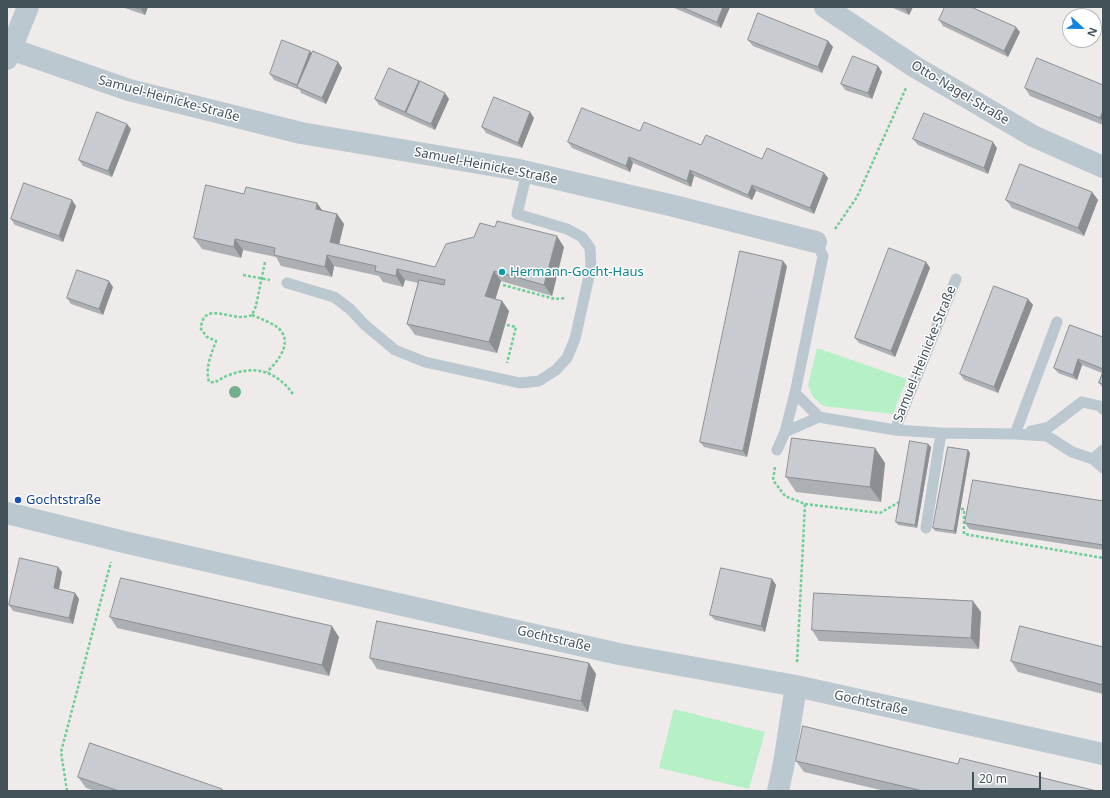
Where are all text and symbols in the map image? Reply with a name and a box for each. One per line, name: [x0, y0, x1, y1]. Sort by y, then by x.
north arrow: [1062, 8, 1102, 48]
text: N: [1084, 25, 1101, 39]
street label: Otto-Nagel-Straße: [908, 58, 1012, 128]
street label: Samuel-Heinicke-Straße: [97, 73, 241, 125]
street label: Samuel-Heinicke-Straße: [413, 144, 559, 188]
place label: Hermann-Gocht-Haus: [510, 264, 644, 280]
marker: Hermann-Gocht-Haus: [497, 267, 507, 277]
street label: Samuel-Heinicke-Straße: [890, 284, 960, 424]
place label: Gochtstraße: [26, 492, 101, 508]
marker: Gochtstraße: [13, 495, 23, 505]
street label: Gochtstraße: [516, 623, 592, 655]
street label: Gochtstraße: [833, 688, 909, 718]
scale bar: [974, 764, 1043, 790]
text: 20 m: [979, 770, 1007, 787]

